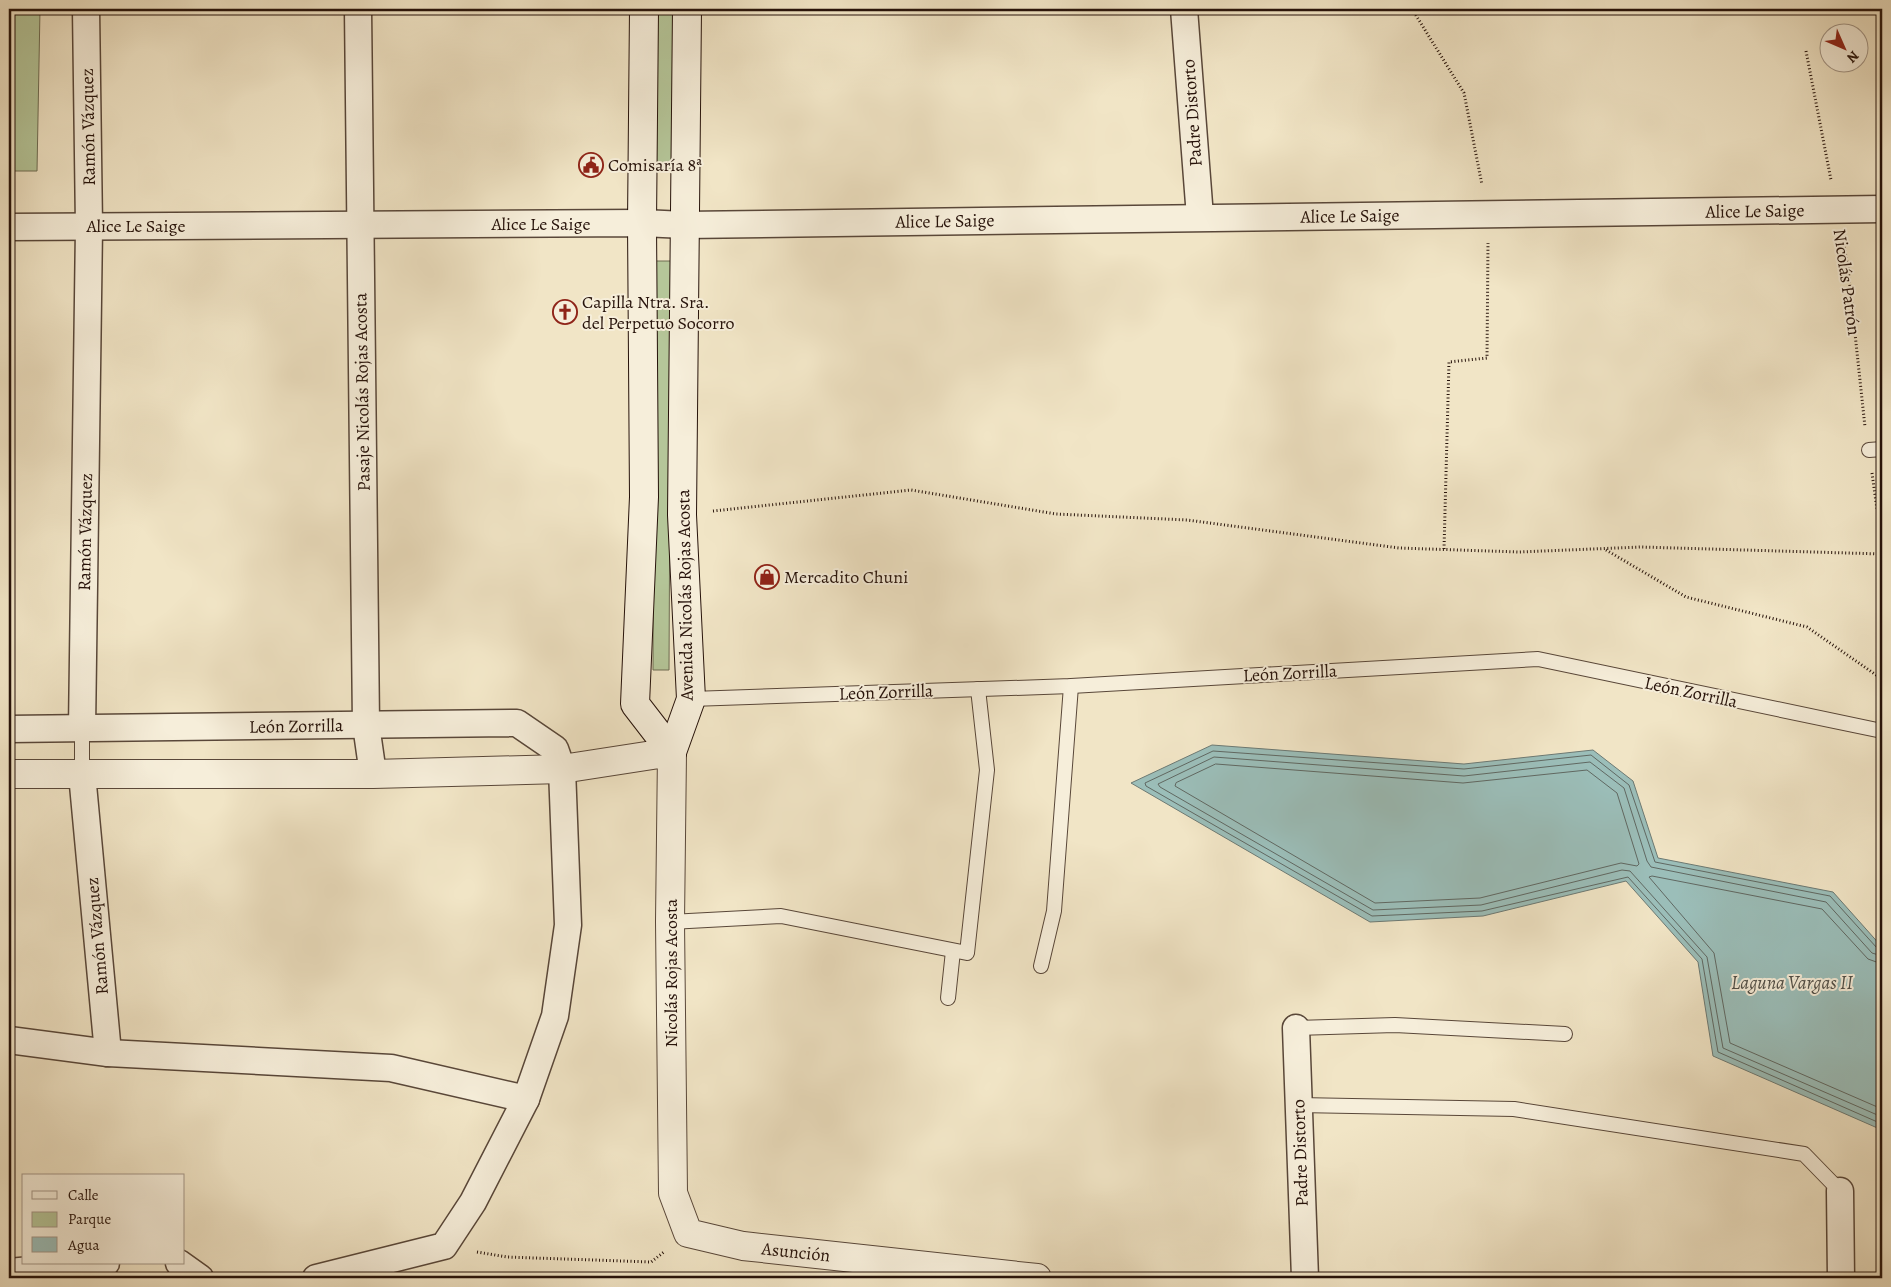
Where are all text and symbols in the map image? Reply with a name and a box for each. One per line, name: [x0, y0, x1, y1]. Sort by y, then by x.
north arrow: [1818, 22, 1868, 72]
text: N: [1843, 47, 1863, 67]
street label: Padre Distorto: [1176, 58, 1208, 168]
street label: Ramón Vázquez: [75, 68, 101, 186]
public building icon: Comisaría 8ª: [578, 152, 604, 178]
place label: Comisaría 8ª: [608, 153, 702, 177]
street label: Alice Le Saige: [1704, 198, 1805, 224]
street label: Alice Le Saige: [1299, 203, 1400, 229]
street label: Alice Le Saige: [894, 208, 995, 234]
street label: Alice Le Saige: [490, 212, 591, 236]
street label: Alice Le Saige: [85, 214, 186, 238]
street label: Nicolás Patrón: [1828, 227, 1866, 337]
place label: Capilla Ntra. Sra. del Perpetuo Socorro: [582, 290, 735, 335]
street label: Pasaje Nicolás Rojas Acosta: [348, 292, 376, 492]
church icon: Capilla Ntra. Sra. del Perpetuo Socorro: [552, 299, 578, 325]
street label: Ramón Vázquez: [72, 473, 98, 591]
street label: Avenida Nicolás Rojas Acosta: [671, 488, 699, 702]
shop icon: Mercadito Chuni: [754, 564, 780, 590]
place label: Mercadito Chuni: [784, 565, 908, 589]
street label: León Zorrilla: [1242, 659, 1338, 687]
street label: León Zorrilla: [1642, 670, 1740, 714]
street label: León Zorrilla: [838, 678, 934, 706]
street label: León Zorrilla: [249, 713, 344, 739]
street label: Ramón Vázquez: [80, 876, 114, 996]
street label: Nicolás Rojas Acosta: [659, 898, 683, 1048]
water label: Laguna Vargas II: [1731, 970, 1853, 996]
street label: Padre Distorto: [1286, 1099, 1314, 1207]
legend: [22, 1174, 185, 1264]
text: Calle: [68, 1185, 99, 1205]
text: Parque: [68, 1209, 111, 1229]
text: Agua: [67, 1235, 99, 1255]
street label: Asunción: [759, 1236, 832, 1268]

